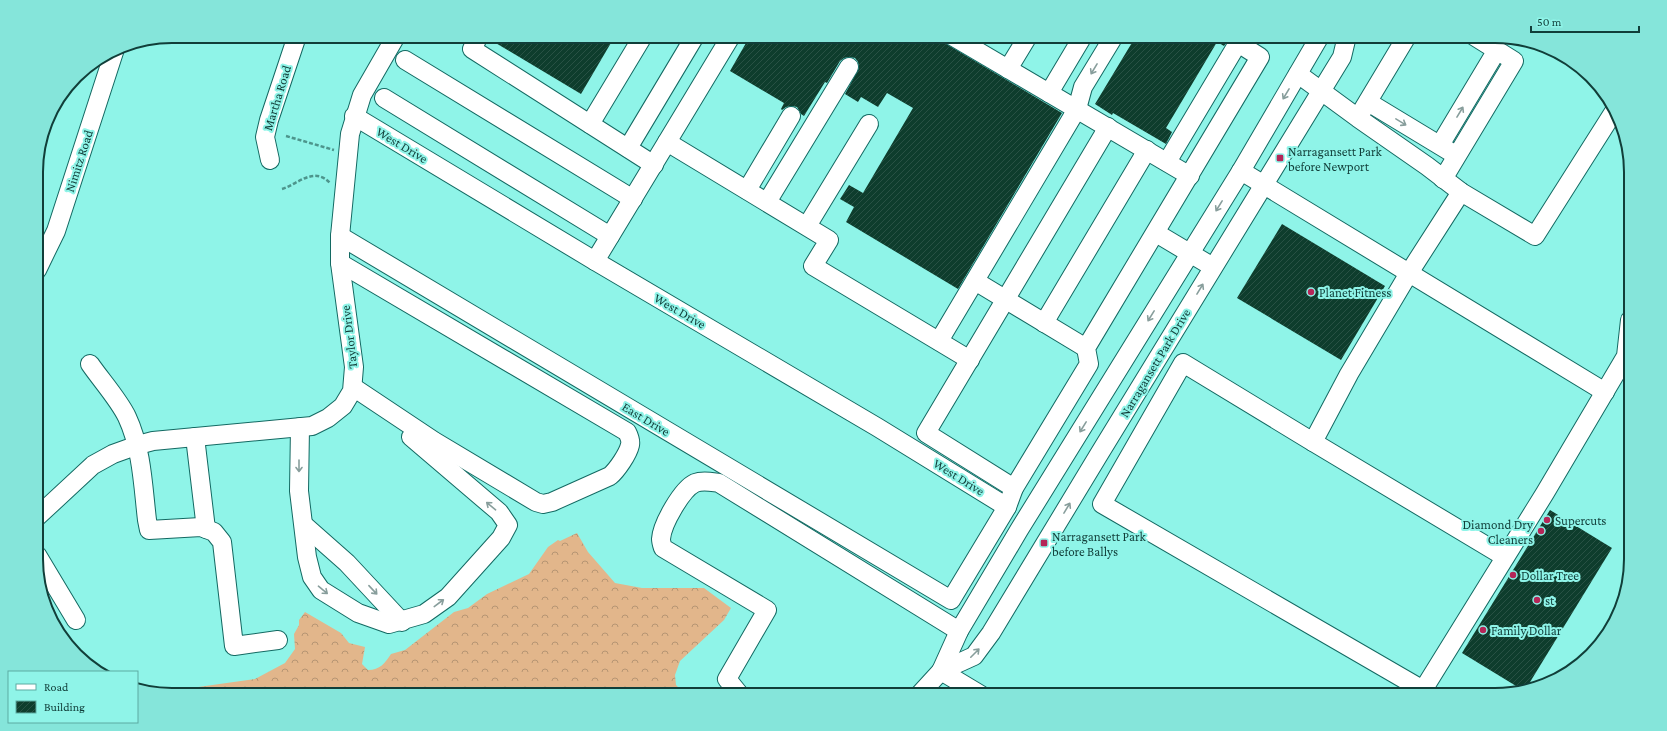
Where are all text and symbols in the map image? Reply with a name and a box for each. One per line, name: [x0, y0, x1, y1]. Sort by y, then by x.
scale bar: [1531, 8, 1639, 34]
text: 50 m: [1537, 15, 1562, 29]
street label: Martha Road: [260, 63, 294, 132]
one-way arrow: [1089, 63, 1097, 75]
one-way arrow: [1282, 88, 1290, 100]
one-way arrow: [1456, 106, 1464, 118]
one-way arrow: [1395, 118, 1407, 126]
street label: West Drive: [374, 124, 431, 166]
street label: Nimitz Road: [62, 128, 96, 194]
place label: Narragansett Park before Newport: [1288, 144, 1382, 174]
marker: Narragansett Park before Newport: [1275, 153, 1285, 163]
one-way arrow: [1215, 200, 1224, 211]
one-way arrow: [1196, 283, 1204, 295]
place label: Planet Fitness: [1319, 285, 1391, 300]
marker: Planet Fitness: [1306, 287, 1316, 297]
street label: West Drive: [651, 290, 709, 332]
street label: Taylor Drive: [338, 304, 360, 370]
street label: Narragansett Park Drive: [1117, 306, 1194, 420]
one-way arrow: [1147, 310, 1155, 322]
street label: East Drive: [619, 399, 673, 439]
one-way arrow: [1079, 421, 1087, 432]
street label: West Drive: [931, 455, 987, 499]
one-way arrow: [296, 459, 303, 472]
one-way arrow: [486, 502, 497, 511]
one-way arrow: [1063, 502, 1071, 514]
place label: Supercuts: [1555, 513, 1606, 528]
marker: Supercuts: [1542, 515, 1552, 525]
place label: Diamond Dry Cleaners: [1462, 517, 1534, 547]
marker: Diamond Dry Cleaners: [1536, 526, 1546, 536]
place label: Narragansett Park before Ballys: [1052, 529, 1146, 559]
marker: Narragansett Park before Ballys: [1039, 538, 1049, 548]
place label: Dollar Tree: [1521, 568, 1579, 583]
marker: Dollar Tree: [1508, 570, 1518, 580]
one-way arrow: [368, 585, 377, 595]
one-way arrow: [318, 586, 329, 595]
place label: st: [1545, 593, 1555, 608]
marker: st: [1532, 595, 1542, 605]
one-way arrow: [434, 599, 445, 607]
place label: Family Dollar: [1491, 623, 1562, 638]
marker: Family Dollar: [1478, 625, 1488, 635]
one-way arrow: [970, 648, 980, 658]
legend: [8, 671, 138, 723]
text: Road: [44, 680, 69, 694]
text: Building: [44, 700, 85, 714]

